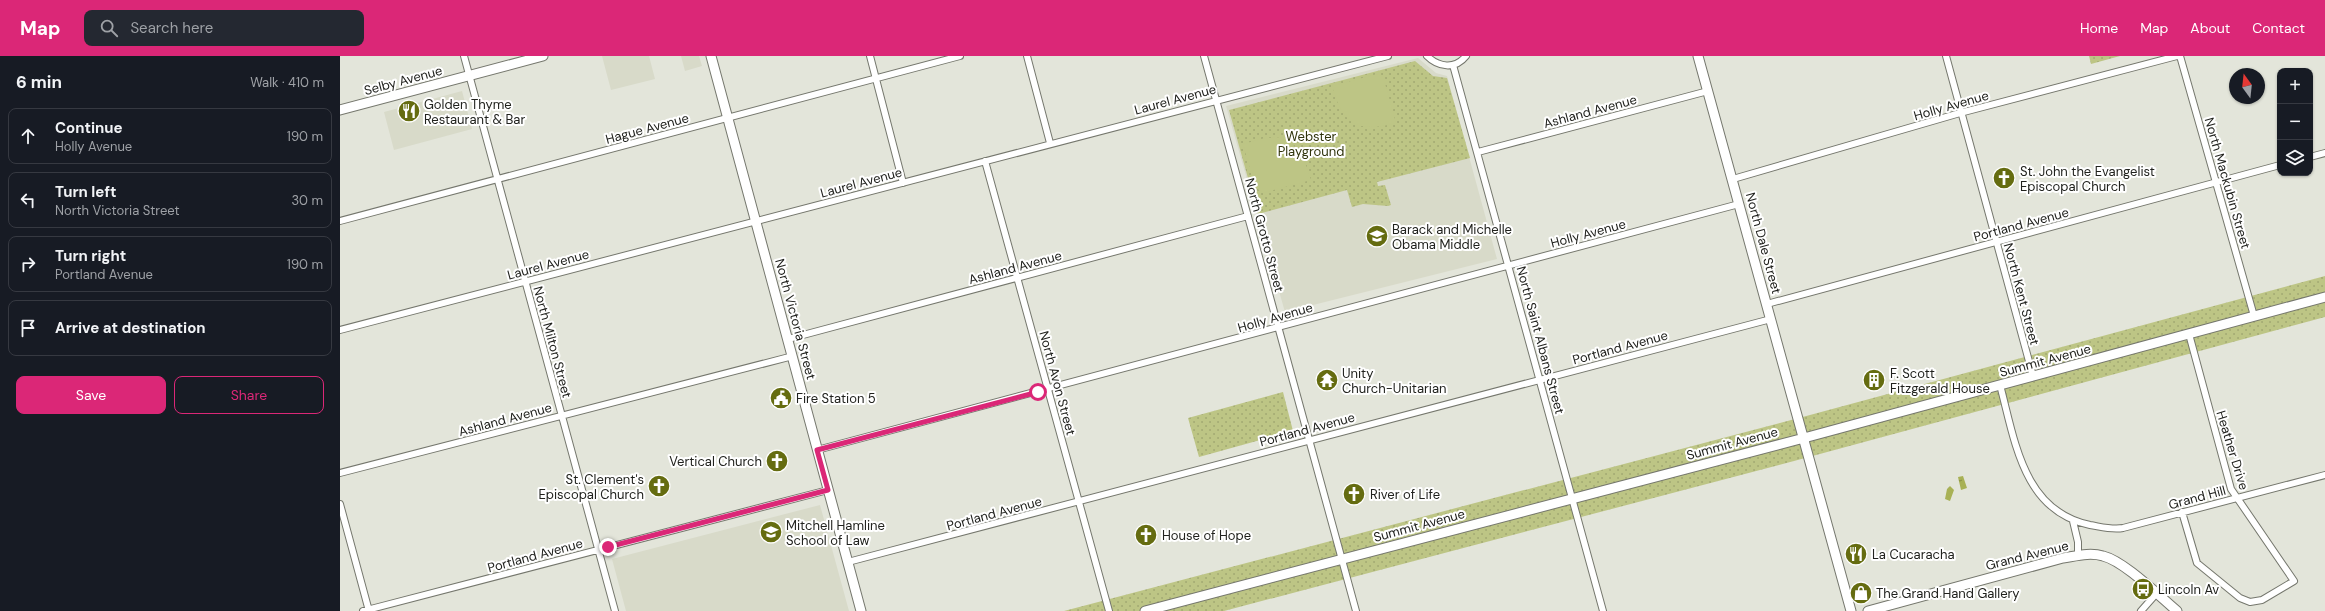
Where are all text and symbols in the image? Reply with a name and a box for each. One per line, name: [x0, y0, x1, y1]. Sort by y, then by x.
search box: [84, 10, 364, 46]
text: Map: [20, 16, 60, 41]
icon: search: [98, 17, 120, 39]
text: Search here: [130, 18, 213, 38]
text: Home: [2080, 19, 2118, 37]
text: Map: [2140, 19, 2168, 37]
text: About: [2190, 19, 2230, 37]
text: Contact: [2252, 19, 2305, 37]
street label: Selby Avenue: [362, 62, 444, 99]
north arrow: [2229, 68, 2265, 104]
map controls: [2277, 68, 2313, 176]
button: +: [2277, 68, 2313, 104]
text: 6 min: [16, 71, 62, 93]
text: Walk · 410 m: [250, 74, 324, 91]
street label: Laurel Avenue: [1132, 80, 1218, 119]
street label: Holly Avenue: [1912, 87, 1991, 124]
street label: Ashland Avenue: [1542, 91, 1639, 132]
place label: Golden Thyme Restaurant & Bar: [424, 96, 525, 128]
restaurant icon: Golden Thyme Restaurant & Bar: [396, 98, 422, 124]
button: −: [2277, 104, 2313, 140]
street label: Hague Avenue: [604, 109, 691, 148]
street label: North Mackubin Street: [2201, 115, 2254, 251]
text: Continue: [55, 118, 123, 138]
icon: ahead: [17, 125, 39, 147]
text: 190 m: [287, 128, 323, 145]
park label: Webster Playground: [1278, 128, 1344, 160]
text: Holly Avenue: [55, 138, 132, 155]
button: layers: [2277, 140, 2313, 176]
street label: Laurel Avenue: [818, 163, 904, 202]
place label: St. John the Evangelist Episcopal Church: [2020, 163, 2155, 195]
church icon: St. John the Evangelist Episcopal Church: [1991, 165, 2017, 191]
street label: North Grotto Street: [1241, 176, 1288, 294]
text: Turn left: [55, 182, 116, 202]
icon: left: [17, 189, 39, 211]
street label: North Dale Street: [1742, 191, 1785, 296]
text: 30 m: [291, 192, 323, 209]
text: North Victoria Street: [55, 202, 180, 219]
street label: Portland Avenue: [1972, 204, 2071, 245]
street label: Holly Avenue: [1549, 215, 1628, 252]
place label: Barack and Michelle Obama Middle: [1392, 221, 1512, 253]
school or university icon: Barack and Michelle Obama Middle: [1364, 223, 1390, 249]
street label: North Kent Street: [2000, 241, 2043, 347]
street label: Laurel Avenue: [505, 245, 591, 284]
text: Turn right: [55, 246, 126, 266]
street label: Ashland Avenue: [967, 247, 1064, 288]
icon: right: [17, 253, 39, 275]
text: 190 m: [287, 256, 323, 273]
street label: North Victoria Street: [771, 257, 820, 381]
street label: North Saint Albans Street: [1513, 264, 1568, 416]
text: Portland Avenue: [55, 266, 153, 283]
street label: North Milton Street: [529, 284, 576, 400]
street label: Holly Avenue: [1236, 299, 1315, 336]
icon: arrive: [17, 317, 39, 339]
text: Arrive at destination: [55, 318, 206, 338]
street label: Portland Avenue: [1571, 327, 1670, 368]
street label: North Avon Street: [1035, 329, 1080, 437]
street label: Summit Avenue: [1998, 340, 2093, 381]
place label: Unity Church-Unitarian: [1342, 365, 1446, 397]
place label: F. Scott Fitzgerald House: [1890, 365, 1990, 397]
temple icon: Unity Church-Unitarian: [1314, 367, 1340, 393]
building icon: F. Scott Fitzgerald House: [1861, 367, 1887, 393]
button: Save: [16, 376, 166, 414]
button: Share: [174, 376, 324, 414]
route start: [1029, 383, 1047, 401]
public building icon: Fire Station 5: [768, 385, 794, 411]
place label: Fire Station 5: [796, 390, 876, 407]
street label: Ashland Avenue: [457, 399, 554, 440]
street label: Heather Drive: [2212, 408, 2253, 492]
street label: Portland Avenue: [1258, 409, 1357, 450]
street label: Summit Avenue: [1685, 423, 1780, 464]
church icon: Vertical Church: [764, 448, 790, 474]
place label: Vertical Church: [669, 453, 762, 470]
place label: St. Clement's Episcopal Church: [538, 471, 644, 503]
church icon: St. Clement's Episcopal Church: [646, 473, 672, 499]
church icon: River of Life: [1341, 481, 1367, 507]
street label: Grand Hill: [2167, 482, 2228, 513]
place label: River of Life: [1370, 486, 1440, 503]
street label: Portland Avenue: [945, 493, 1044, 534]
street label: Summit Avenue: [1372, 505, 1467, 546]
place label: Mitchell Hamline School of Law: [786, 517, 885, 549]
school or university icon: Mitchell Hamline School of Law: [758, 519, 784, 545]
church icon: House of Hope: [1133, 522, 1159, 548]
place label: House of Hope: [1162, 527, 1251, 544]
street label: Portland Avenue: [486, 535, 585, 576]
street label: Grand Avenue: [1984, 537, 2070, 574]
route end: [599, 538, 617, 556]
restaurant icon: La Cucaracha: [1843, 541, 1869, 567]
place label: La Cucaracha: [1872, 546, 1955, 563]
bus stop icon: Lincoln Av: [2130, 576, 2156, 602]
shop icon: The Grand Hand Gallery: [1848, 580, 1874, 606]
place label: Lincoln Av: [2158, 581, 2219, 598]
place label: The Grand Hand Gallery: [1876, 585, 2020, 602]

